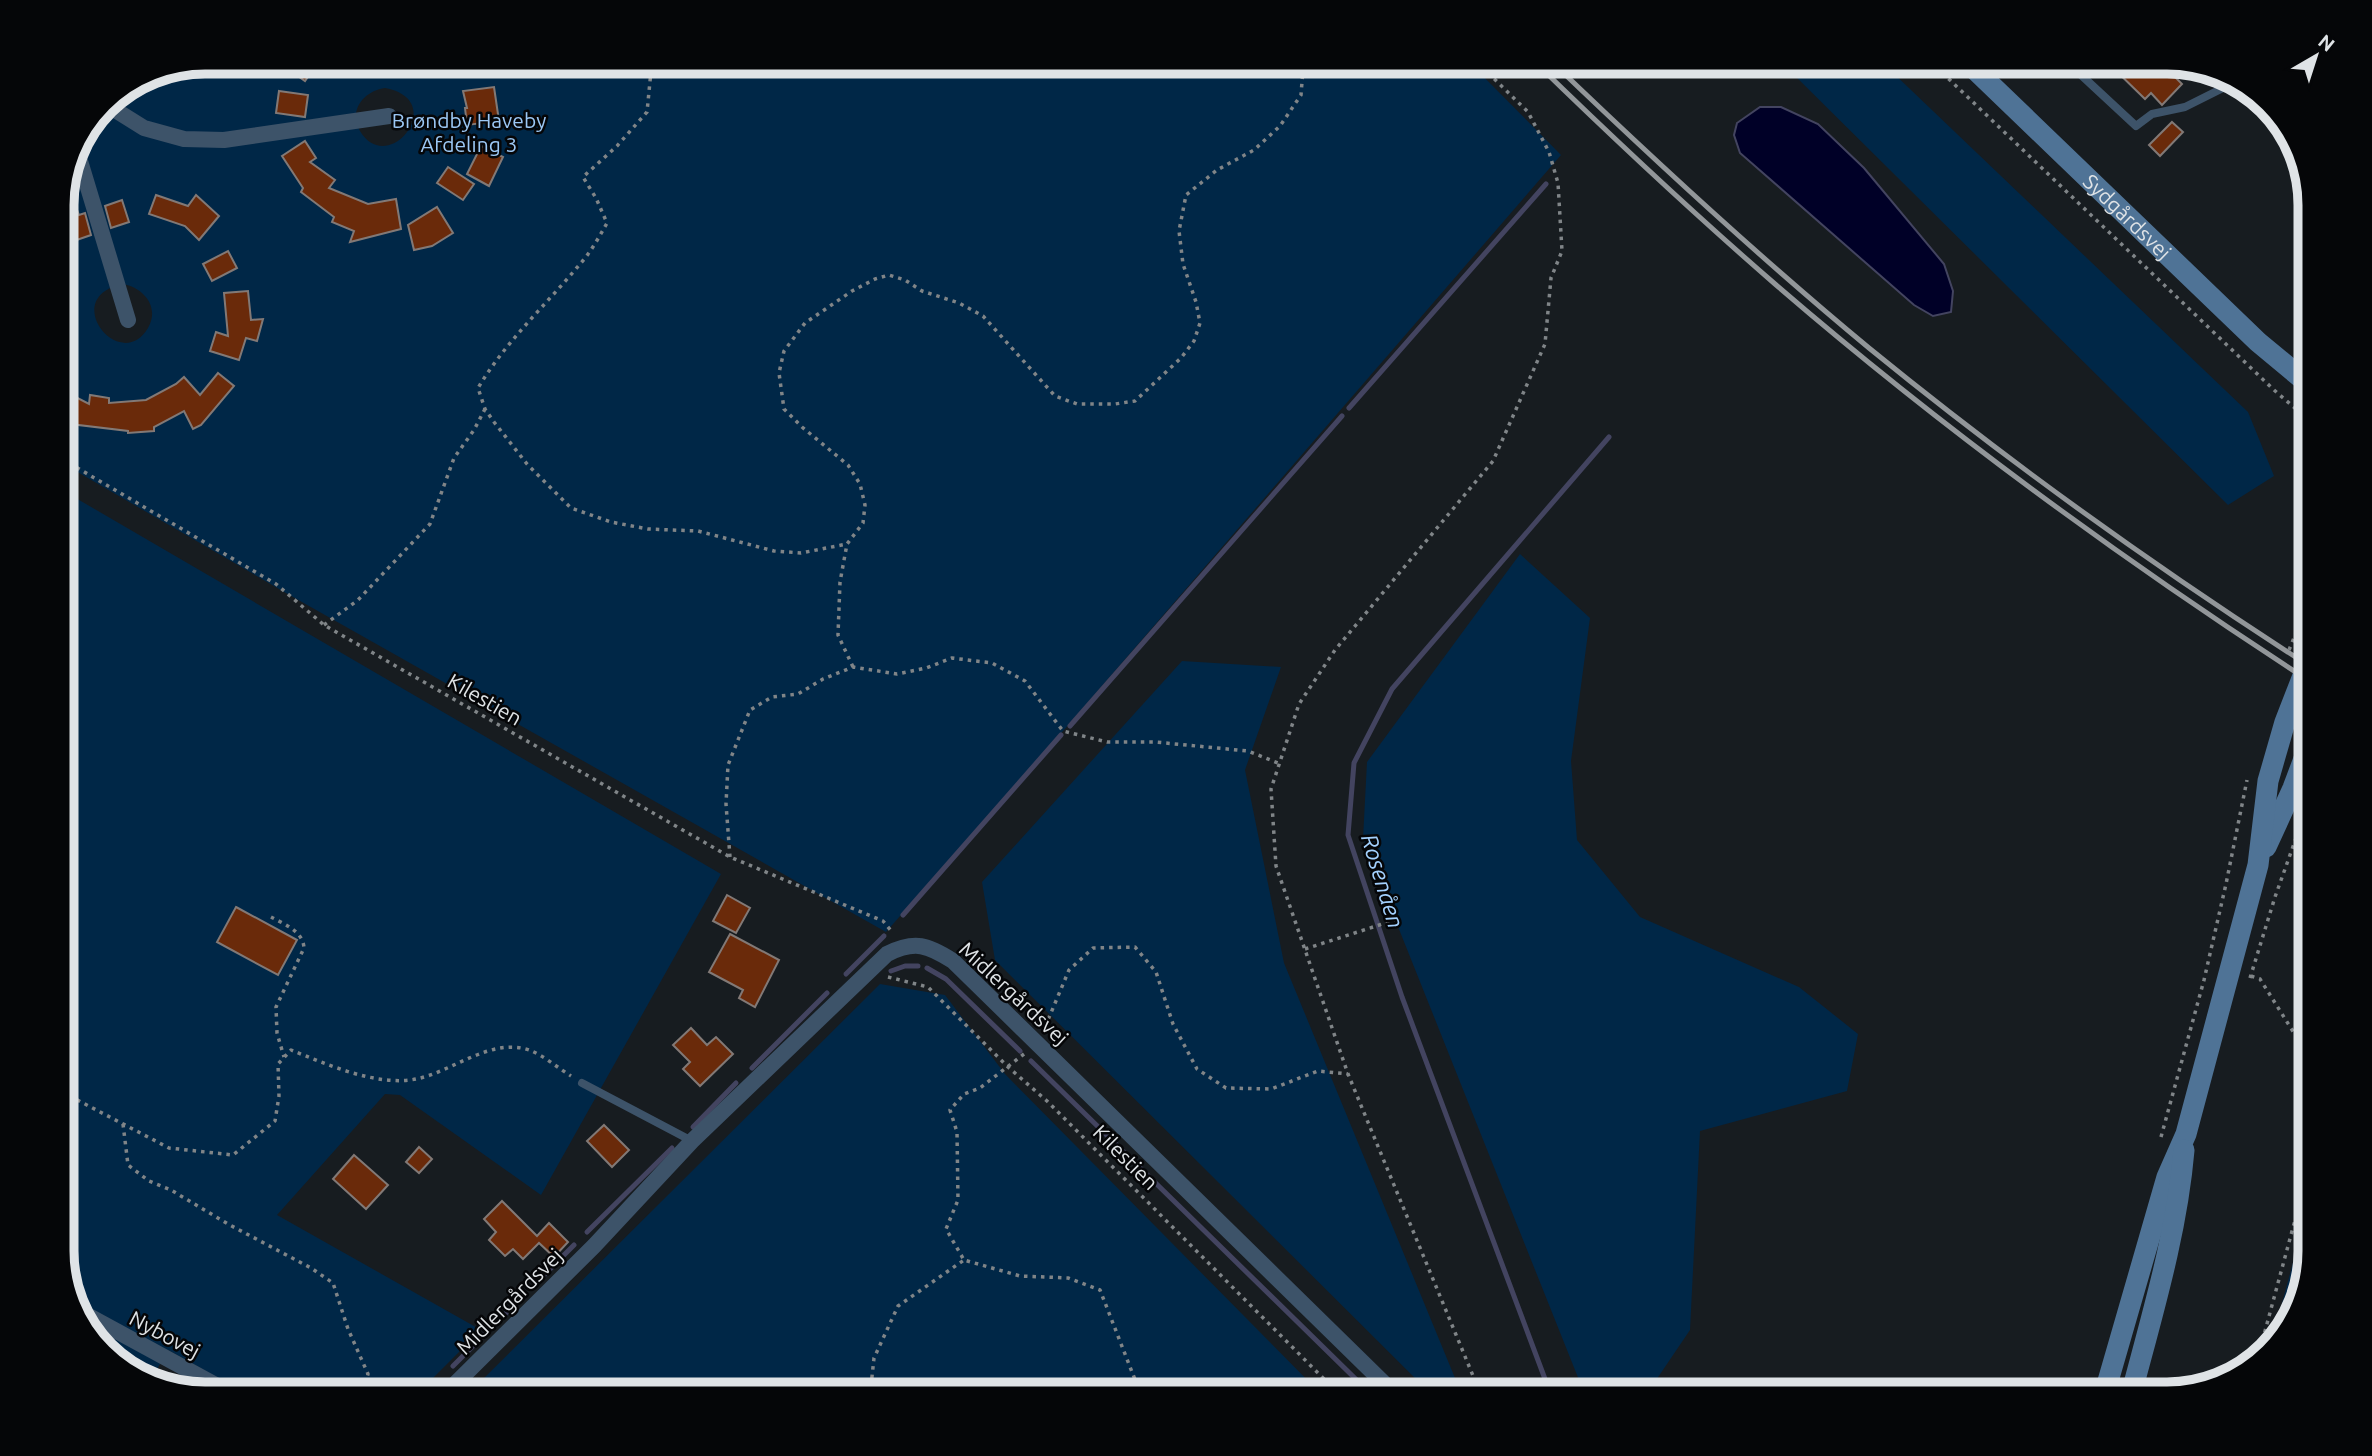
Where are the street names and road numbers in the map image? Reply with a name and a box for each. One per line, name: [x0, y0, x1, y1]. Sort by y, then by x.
street label: Sydgårdsvej: [2079, 169, 2176, 264]
street label: Kilestien: [444, 668, 526, 730]
street label: Midlergårdsvej: [955, 937, 1073, 1049]
street label: Kilestien: [1089, 1120, 1163, 1194]
street label: Midlergårdsvej: [451, 1243, 567, 1359]
street label: Nybovej: [126, 1305, 204, 1363]

